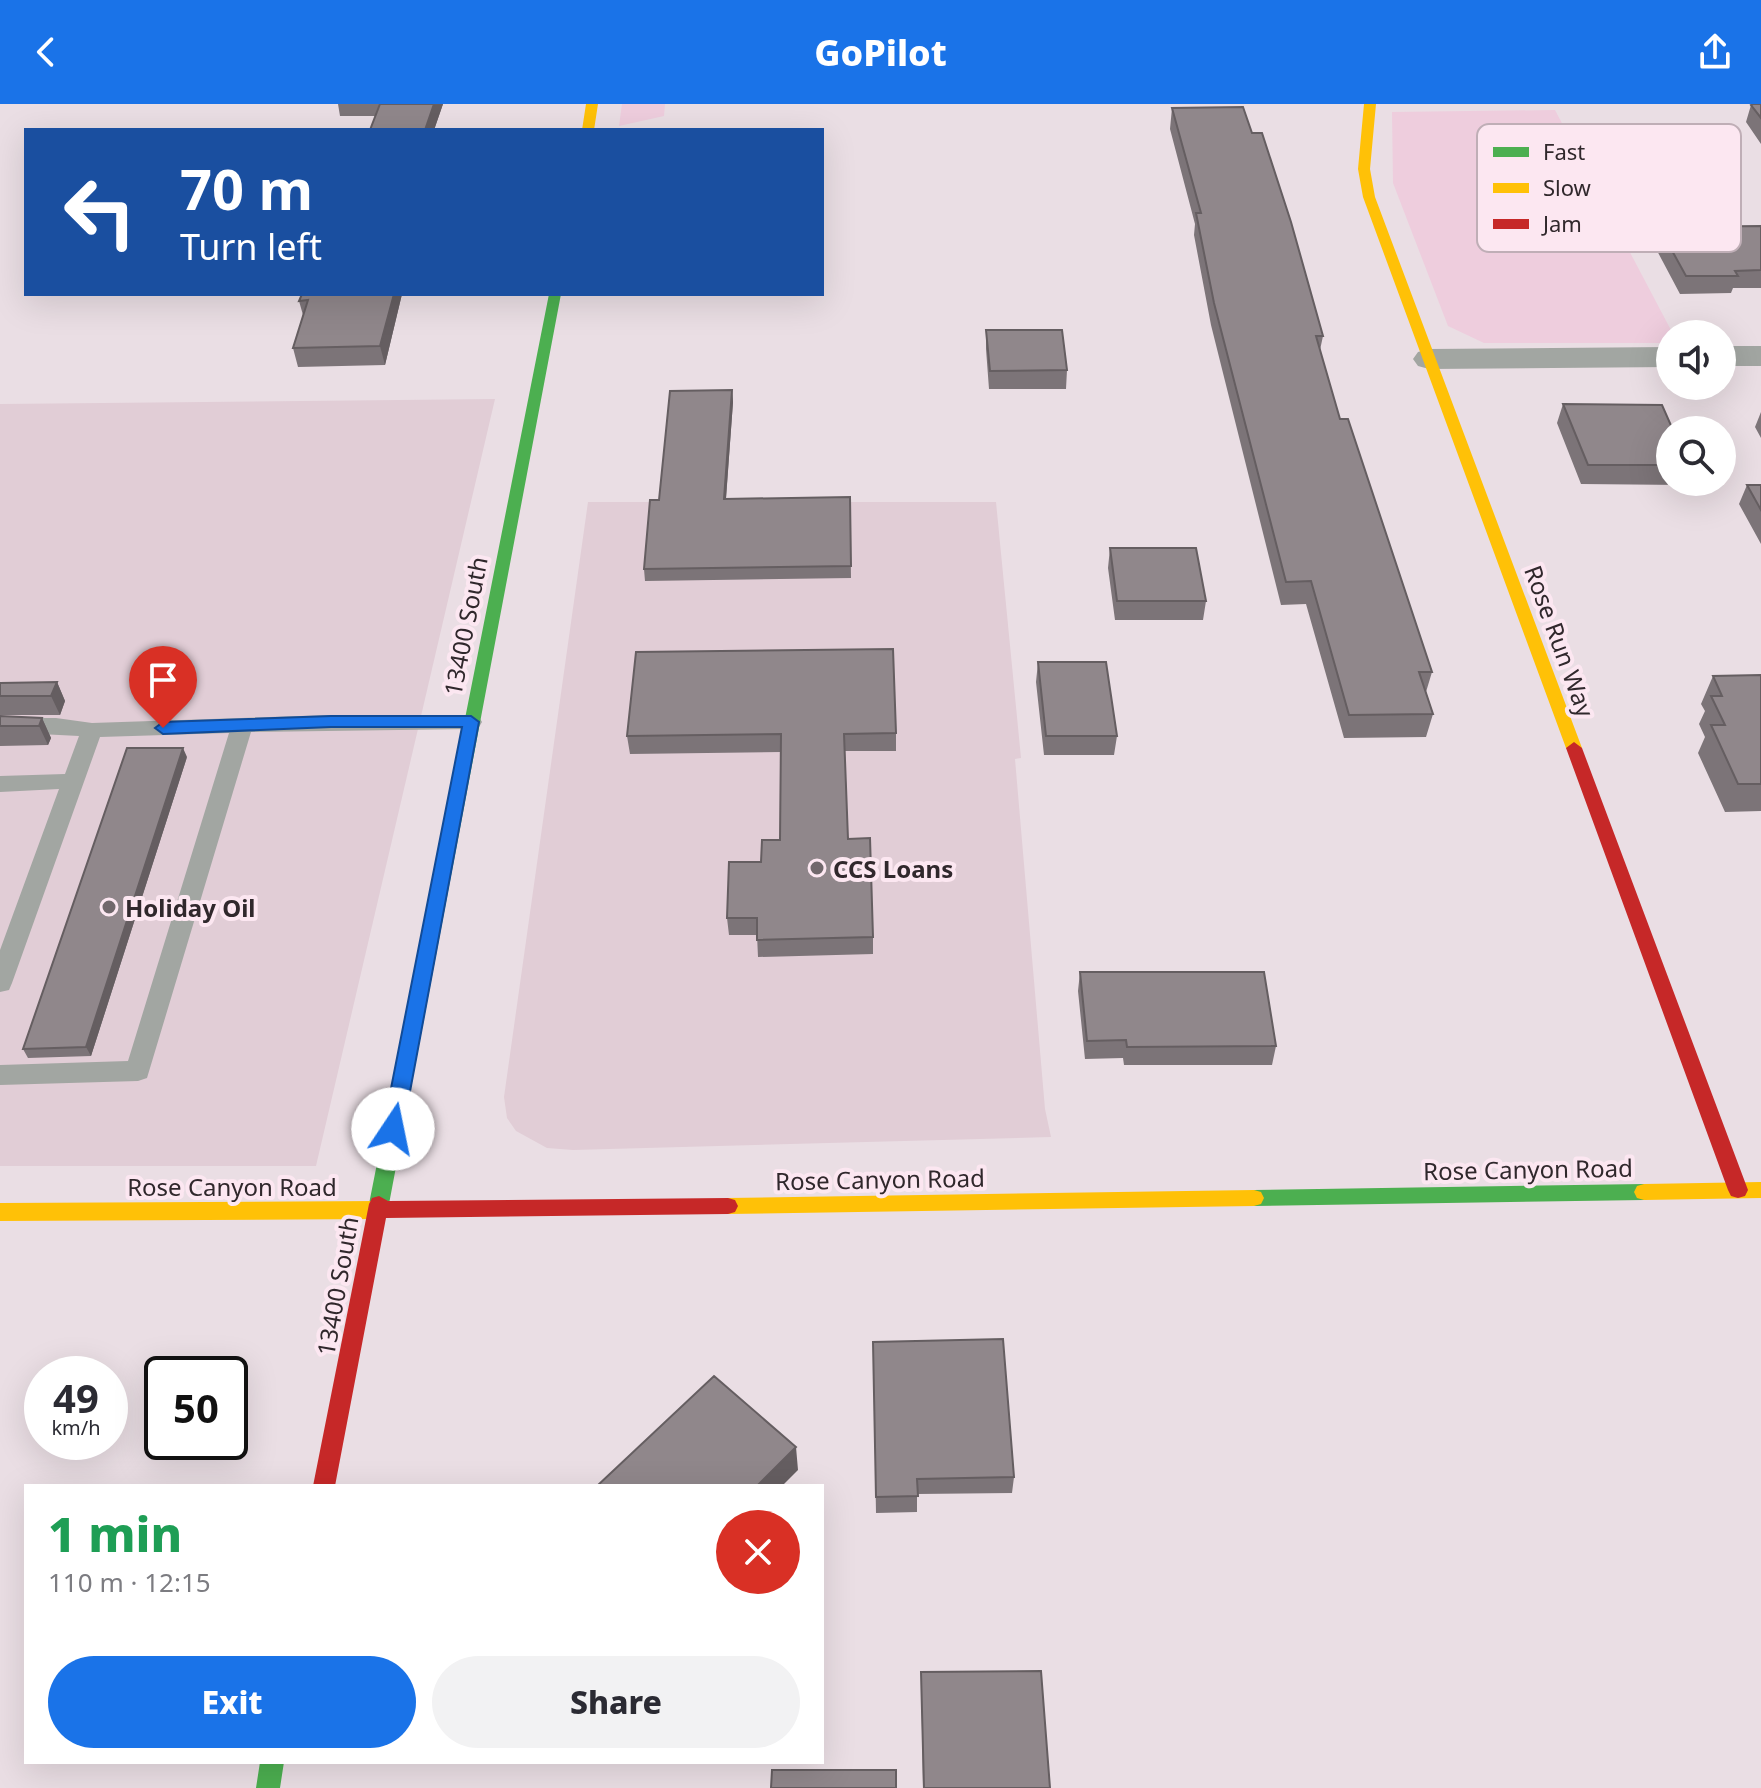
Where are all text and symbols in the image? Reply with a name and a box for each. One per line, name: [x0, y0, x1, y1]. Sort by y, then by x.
text: GoPilot: [814, 28, 947, 77]
icon: back: [24, 30, 68, 74]
icon: share: [1693, 30, 1737, 74]
legend: [1477, 124, 1741, 252]
text: Fast: [1543, 136, 1585, 166]
text: 70 m: [180, 150, 313, 226]
icon: left: [48, 160, 152, 264]
text: Slow: [1543, 172, 1592, 202]
text: Jam: [1541, 208, 1582, 238]
text: Turn left: [180, 222, 322, 271]
map controls: [1656, 320, 1736, 496]
button: sound: [1656, 320, 1736, 400]
button: search: [1656, 416, 1736, 496]
street label: 13400 South: [435, 554, 495, 698]
street label: Rose Run Way: [1517, 561, 1603, 722]
pin: [129, 646, 197, 728]
icon: arrive: [141, 658, 185, 702]
place label: CCS Loans: [833, 852, 953, 885]
marker: CCS Loans: [808, 859, 826, 877]
place label: Holiday Oil: [125, 891, 256, 924]
marker: Holiday Oil: [100, 898, 118, 916]
position arrow: [351, 1087, 435, 1171]
street label: Rose Canyon Road: [1423, 1151, 1633, 1187]
street label: Rose Canyon Road: [775, 1161, 985, 1197]
street label: Rose Canyon Road: [127, 1170, 337, 1203]
street label: 13400 South: [309, 1214, 365, 1358]
speed limit sign: 50: [144, 1356, 248, 1460]
text: 49: [53, 1370, 99, 1425]
text: km/h: [51, 1414, 101, 1441]
text: 1 min: [48, 1501, 182, 1566]
button: close: [716, 1510, 800, 1594]
text: 110 m · 12:15: [48, 1564, 211, 1600]
button: Exit: [48, 1656, 416, 1748]
button: Share: [432, 1656, 800, 1748]

